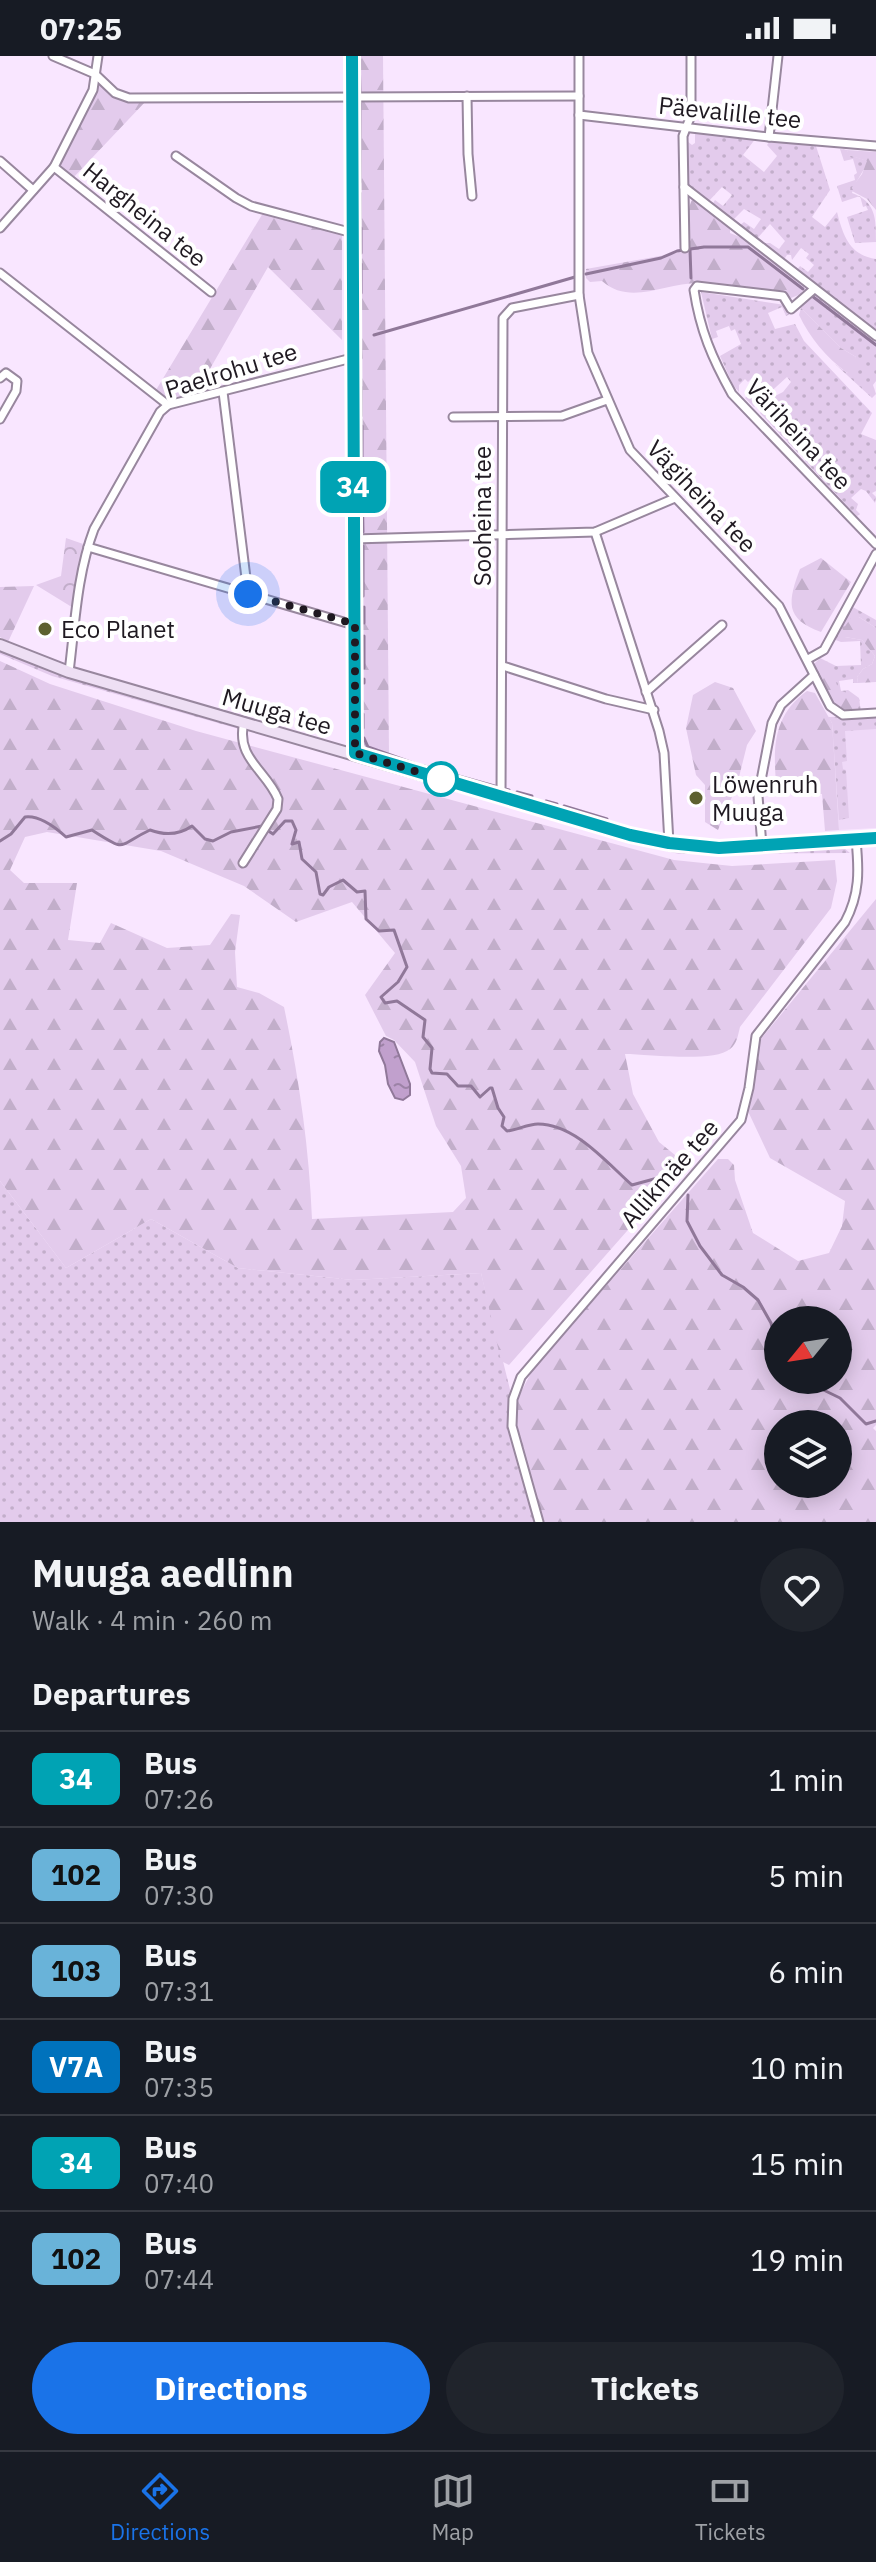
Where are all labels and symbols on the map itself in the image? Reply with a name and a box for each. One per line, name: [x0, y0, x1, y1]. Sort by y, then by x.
street label: Päevalille tee: [657, 89, 803, 135]
street label: Hargheina tee: [77, 154, 213, 274]
street label: Paelrohu tee: [161, 335, 301, 405]
street label: Väriheina tee: [739, 371, 859, 497]
street label: Vägiheina tee: [640, 433, 764, 559]
street label: Sooheina tee: [466, 446, 498, 586]
line badge: 34: [317, 461, 389, 513]
your location: [228, 574, 268, 614]
place label: Eco Planet: [61, 613, 175, 645]
marker: Eco Planet: [36, 620, 54, 638]
street label: Muuga tee: [219, 680, 335, 742]
unlabelled marker: [424, 762, 458, 796]
place label: Löwenruh Muuga: [712, 768, 818, 828]
marker: Löwenruh Muuga: [687, 789, 705, 807]
street label: Allikmäe tee: [613, 1112, 725, 1234]
north arrow: [764, 1306, 852, 1394]

